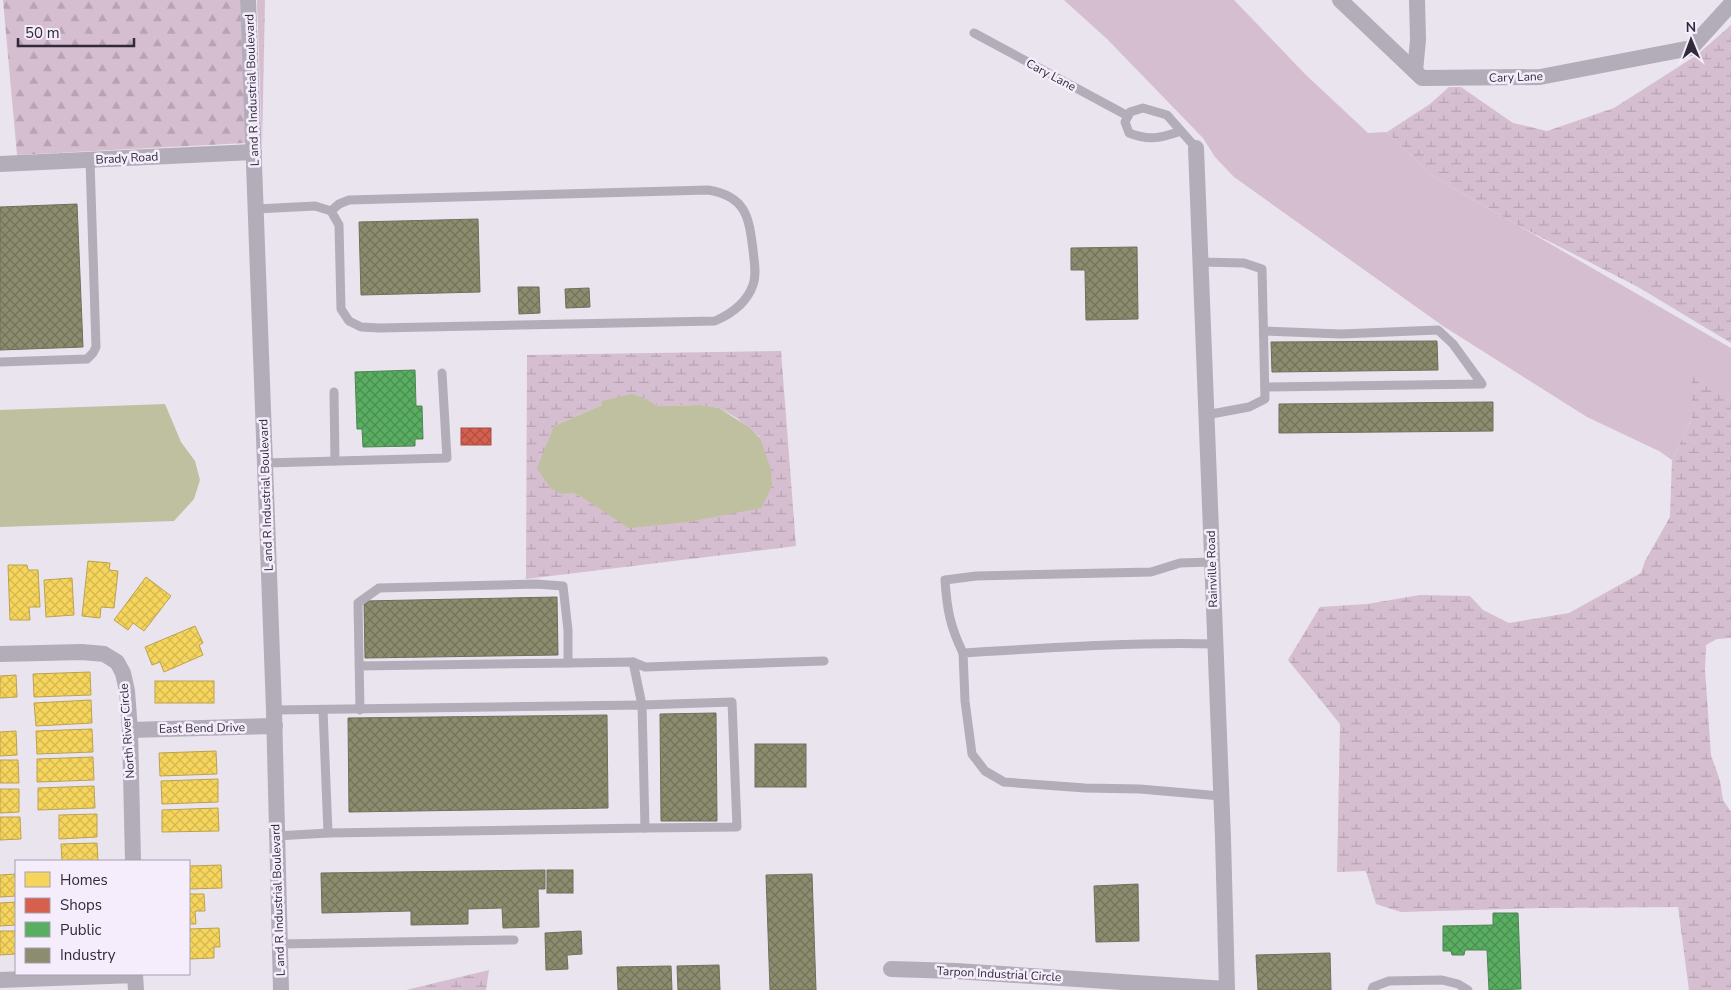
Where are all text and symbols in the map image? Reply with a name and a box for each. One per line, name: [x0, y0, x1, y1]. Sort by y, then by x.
street label: L and R Industrial Boulevard: [241, 14, 263, 166]
scale bar: [18, 15, 134, 47]
north arrow: [1666, 15, 1716, 65]
text: N: [1685, 18, 1696, 37]
text: 50 m: [25, 23, 60, 43]
street label: Cary Lane: [1023, 55, 1079, 95]
street label: Cary Lane: [1489, 68, 1543, 86]
street label: Brady Road: [95, 148, 159, 168]
street label: L and R Industrial Boulevard: [255, 419, 277, 571]
street label: Rainville Road: [1203, 530, 1221, 608]
street label: North River Circle: [116, 683, 138, 779]
street label: East Bend Drive: [159, 719, 245, 737]
street label: L and R Industrial Boulevard: [267, 824, 289, 976]
legend: [15, 860, 190, 975]
text: Homes: [60, 870, 108, 890]
text: Shops: [60, 895, 102, 915]
text: Public: [60, 920, 101, 940]
text: Industry: [60, 945, 116, 965]
street label: Tarpon Industrial Circle: [936, 963, 1062, 985]

